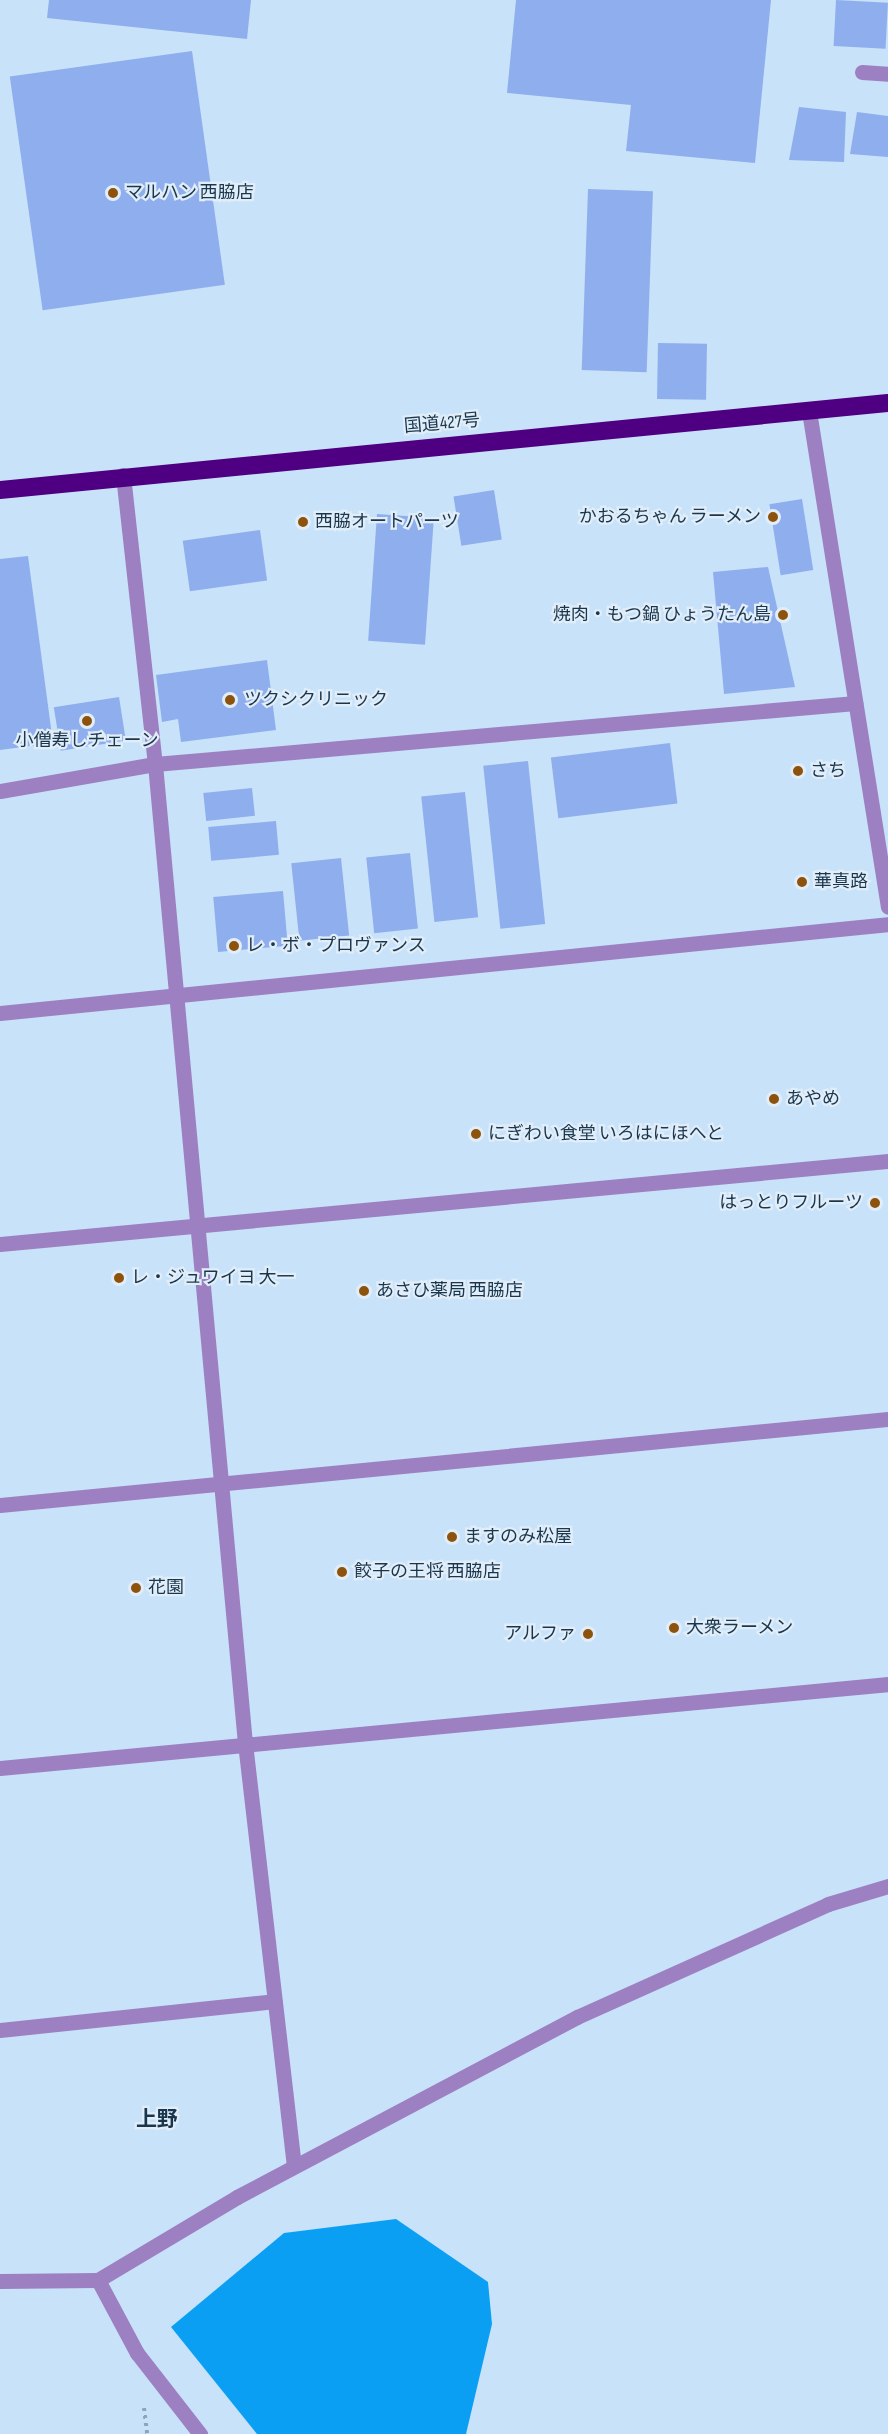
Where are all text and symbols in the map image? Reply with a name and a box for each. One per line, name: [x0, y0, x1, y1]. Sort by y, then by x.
place label: マルハン 西脇店: [125, 182, 254, 204]
marker: マルハン 西脇店: [106, 186, 120, 200]
street label: 国道427号: [403, 410, 481, 438]
place label: かおるちゃん ラーメン: [578, 506, 761, 528]
marker: かおるちゃん ラーメン: [766, 510, 780, 524]
place label: 西脇オートパーツ: [315, 511, 459, 533]
marker: 西脇オートパーツ: [296, 515, 310, 529]
place label: 焼肉・もつ鍋 ひょうたん島: [552, 604, 771, 626]
marker: 焼肉・もつ鍋 ひょうたん島: [776, 608, 790, 622]
place label: ツクシクリニック: [244, 689, 388, 711]
marker: ツクシクリニック: [221, 691, 239, 709]
marker: 小僧寿しチェーン: [80, 714, 94, 728]
place label: 小僧寿しチェーン: [15, 730, 159, 752]
place label: さち: [810, 760, 846, 782]
marker: さち: [791, 764, 805, 778]
place label: 華真路: [814, 871, 868, 893]
marker: 華真路: [795, 875, 809, 889]
place label: レ・ボ・プロヴァンス: [246, 935, 426, 957]
marker: レ・ボ・プロヴァンス: [227, 939, 241, 953]
place label: あやめ: [786, 1088, 840, 1110]
marker: あやめ: [767, 1092, 781, 1106]
place label: にぎわい食堂 いろはにほへと: [488, 1123, 725, 1145]
marker: にぎわい食堂 いろはにほへと: [469, 1127, 483, 1141]
place label: はっとりフルーツ: [719, 1192, 863, 1214]
marker: はっとりフルーツ: [868, 1196, 882, 1210]
place label: レ・ジュワイヨ 大一: [131, 1267, 296, 1289]
marker: レ・ジュワイヨ 大一: [112, 1271, 126, 1285]
place label: あさひ薬局 西脇店: [376, 1280, 523, 1302]
marker: あさひ薬局 西脇店: [357, 1284, 371, 1298]
place label: ますのみ松屋: [464, 1526, 572, 1548]
marker: ますのみ松屋: [445, 1530, 459, 1544]
place label: 餃子の王将 西脇店: [354, 1561, 501, 1583]
marker: 餃子の王将 西脇店: [335, 1565, 349, 1579]
place label: 花園: [148, 1577, 184, 1599]
marker: 花園: [129, 1581, 143, 1595]
place label: 大衆ラーメン: [686, 1617, 794, 1639]
marker: 大衆ラーメン: [667, 1621, 681, 1635]
place label: アルファ: [504, 1623, 576, 1645]
marker: アルファ: [581, 1627, 595, 1641]
district label: 上野: [136, 2107, 178, 2133]

